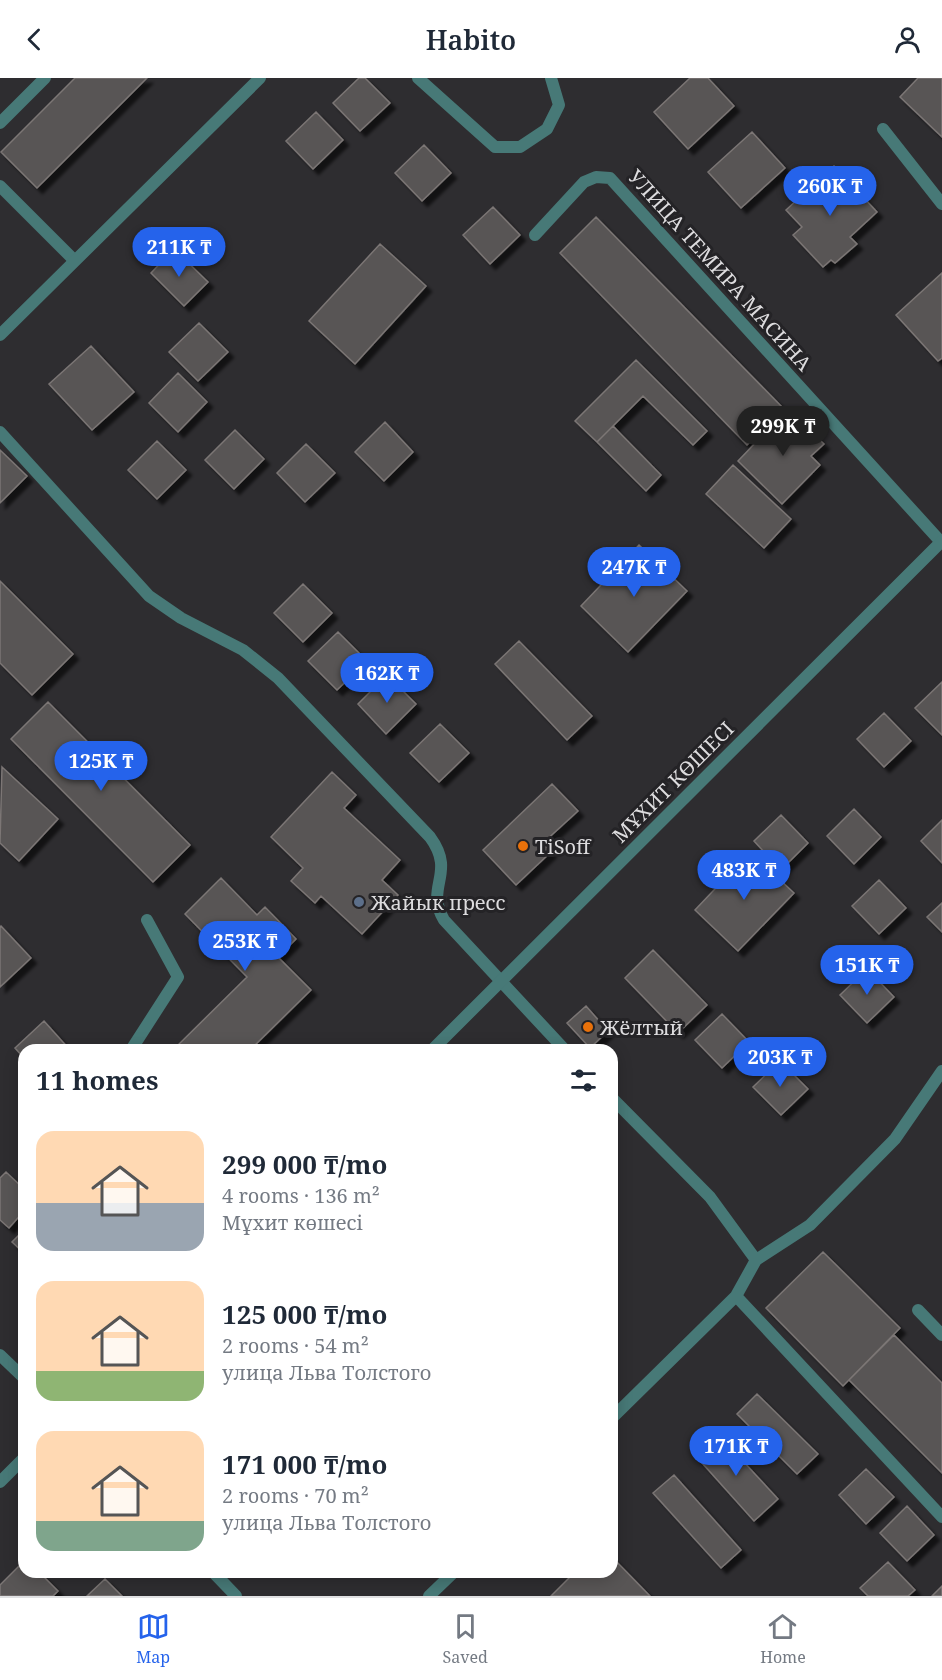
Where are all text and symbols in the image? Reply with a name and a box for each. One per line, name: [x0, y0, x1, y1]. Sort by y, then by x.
text: Habito: [426, 21, 516, 58]
icon: back: [18, 23, 51, 56]
icon: person: [891, 23, 924, 56]
street label: УЛИЦА ТЕМИРА МАСИНА: [622, 164, 818, 377]
pin: 260K ₸: [781, 166, 879, 217]
text: 260K ₸: [797, 172, 863, 199]
pin: 211K ₸: [130, 227, 228, 278]
text: 211K ₸: [146, 233, 212, 260]
pin: 299K ₸: [734, 406, 832, 457]
text: 299K ₸: [750, 412, 816, 439]
pin: 247K ₸: [585, 547, 683, 598]
text: 247K ₸: [601, 553, 667, 580]
pin: 162K ₸: [338, 653, 436, 704]
text: 162K ₸: [354, 659, 420, 686]
street label: МҰХИТ КӨШЕСІ: [606, 715, 740, 849]
pin: 125K ₸: [52, 741, 150, 792]
text: 125K ₸: [68, 747, 134, 774]
place label: TiSoff: [535, 833, 592, 860]
marker: TiSoff: [516, 839, 530, 853]
pin: 483K ₸: [695, 850, 793, 901]
text: 483K ₸: [711, 856, 777, 883]
place label: Жайык пресс: [370, 889, 505, 916]
marker: Жайык пресс: [352, 895, 366, 909]
pin: 253K ₸: [196, 921, 294, 972]
text: 253K ₸: [212, 927, 278, 954]
pin: 151K ₸: [818, 945, 916, 996]
text: 151K ₸: [834, 951, 900, 978]
place label: Жёлтый: [599, 1014, 683, 1041]
marker: Жёлтый: [581, 1020, 595, 1034]
pin: 203K ₸: [731, 1037, 829, 1088]
text: 203K ₸: [747, 1043, 813, 1070]
text: 11 homes: [36, 1062, 158, 1098]
icon: filters: [567, 1064, 600, 1097]
text: 299 000 ₸/mo: [222, 1146, 387, 1182]
icon: home: [84, 1155, 156, 1227]
text: 4 rooms · 136 m²: [222, 1182, 380, 1209]
text: Мұхит көшесі: [222, 1209, 363, 1236]
text: 125 000 ₸/mo: [222, 1296, 387, 1332]
icon: home: [84, 1305, 156, 1377]
text: 2 rooms · 54 m²: [222, 1332, 369, 1359]
text: улица Льва Толстого: [222, 1359, 431, 1386]
pin: 171K ₸: [687, 1426, 785, 1477]
text: 171K ₸: [703, 1432, 769, 1459]
text: 171 000 ₸/mo: [222, 1446, 387, 1482]
icon: home: [84, 1455, 156, 1527]
text: 2 rooms · 70 m²: [222, 1482, 369, 1509]
text: улица Льва Толстого: [222, 1509, 431, 1536]
tab: Map: [136, 1610, 170, 1668]
tab: Saved: [442, 1610, 488, 1668]
tab: Home: [760, 1610, 806, 1668]

